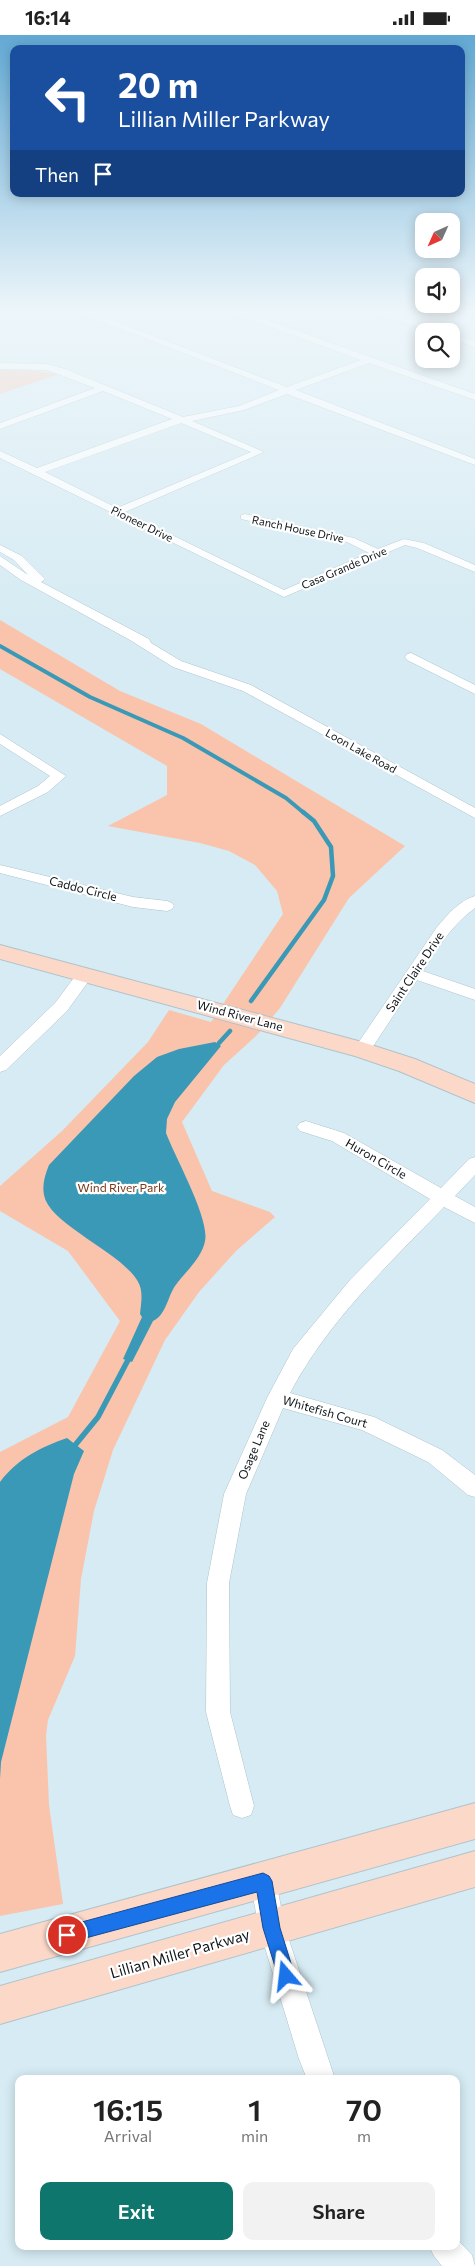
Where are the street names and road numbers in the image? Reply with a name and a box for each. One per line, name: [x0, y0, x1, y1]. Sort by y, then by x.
street label: Pioneer Drive: [109, 503, 175, 544]
street label: Ranch House Drive: [251, 512, 345, 545]
street label: Casa Grande Drive: [299, 544, 389, 591]
street label: Loon Lake Road: [323, 726, 399, 775]
street label: Caddo Circle: [48, 873, 118, 903]
street label: Saint Claire Drive: [382, 929, 446, 1014]
street label: Wind River Lane: [196, 997, 285, 1033]
street label: Huron Circle: [344, 1135, 409, 1181]
street label: Whitefish Court: [281, 1392, 369, 1430]
street label: Osage Lane: [234, 1418, 272, 1481]
street label: Lillian Miller Parkway: [108, 1924, 252, 1982]

